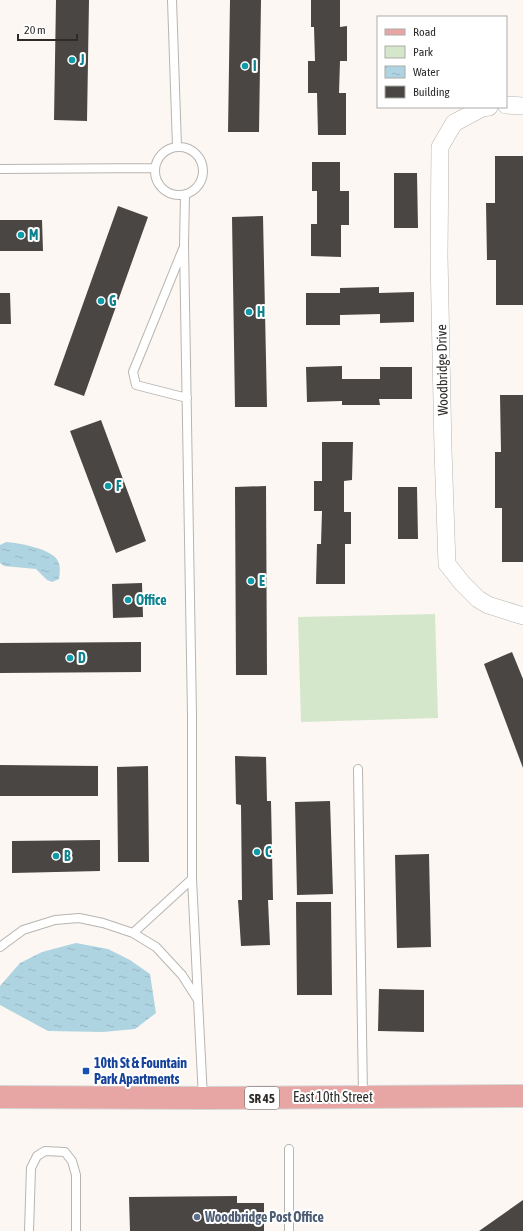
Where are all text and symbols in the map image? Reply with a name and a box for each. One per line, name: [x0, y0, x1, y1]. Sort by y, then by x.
scale bar: [18, 16, 77, 42]
legend: [377, 16, 507, 108]
text: 20 m: [24, 23, 46, 37]
text: Road: [413, 25, 436, 39]
text: Park: [413, 45, 434, 59]
place label: J: [79, 52, 84, 68]
marker: J: [67, 55, 77, 65]
place label: I: [253, 58, 257, 74]
marker: I: [240, 61, 250, 71]
text: Water: [413, 65, 440, 79]
text: Building: [413, 85, 451, 99]
place label: M: [29, 227, 38, 243]
marker: M: [16, 230, 26, 240]
place label: G: [109, 293, 117, 309]
marker: G: [96, 296, 106, 306]
place label: H: [257, 304, 265, 320]
marker: H: [244, 307, 254, 317]
street label: Woodbridge Drive: [433, 324, 451, 416]
place label: F: [116, 478, 122, 494]
marker: F: [103, 481, 113, 491]
place label: E: [259, 573, 265, 589]
marker: E: [246, 576, 256, 586]
place label: Office: [136, 592, 167, 608]
marker: Office: [123, 595, 133, 605]
place label: D: [78, 650, 86, 666]
marker: D: [65, 653, 75, 663]
place label: C: [265, 844, 272, 860]
marker: C: [252, 847, 262, 857]
place label: B: [64, 848, 71, 864]
marker: B: [51, 851, 61, 861]
place label: 10th St & Fountain Park Apartments: [94, 1055, 187, 1087]
marker: 10th St & Fountain Park Apartments: [81, 1066, 91, 1076]
road number: SR 45: [245, 1087, 279, 1109]
street label: East 10th Street: [293, 1089, 373, 1105]
place label: Woodbridge Post Office: [204, 1209, 324, 1225]
marker: Woodbridge Post Office: [192, 1212, 202, 1222]

